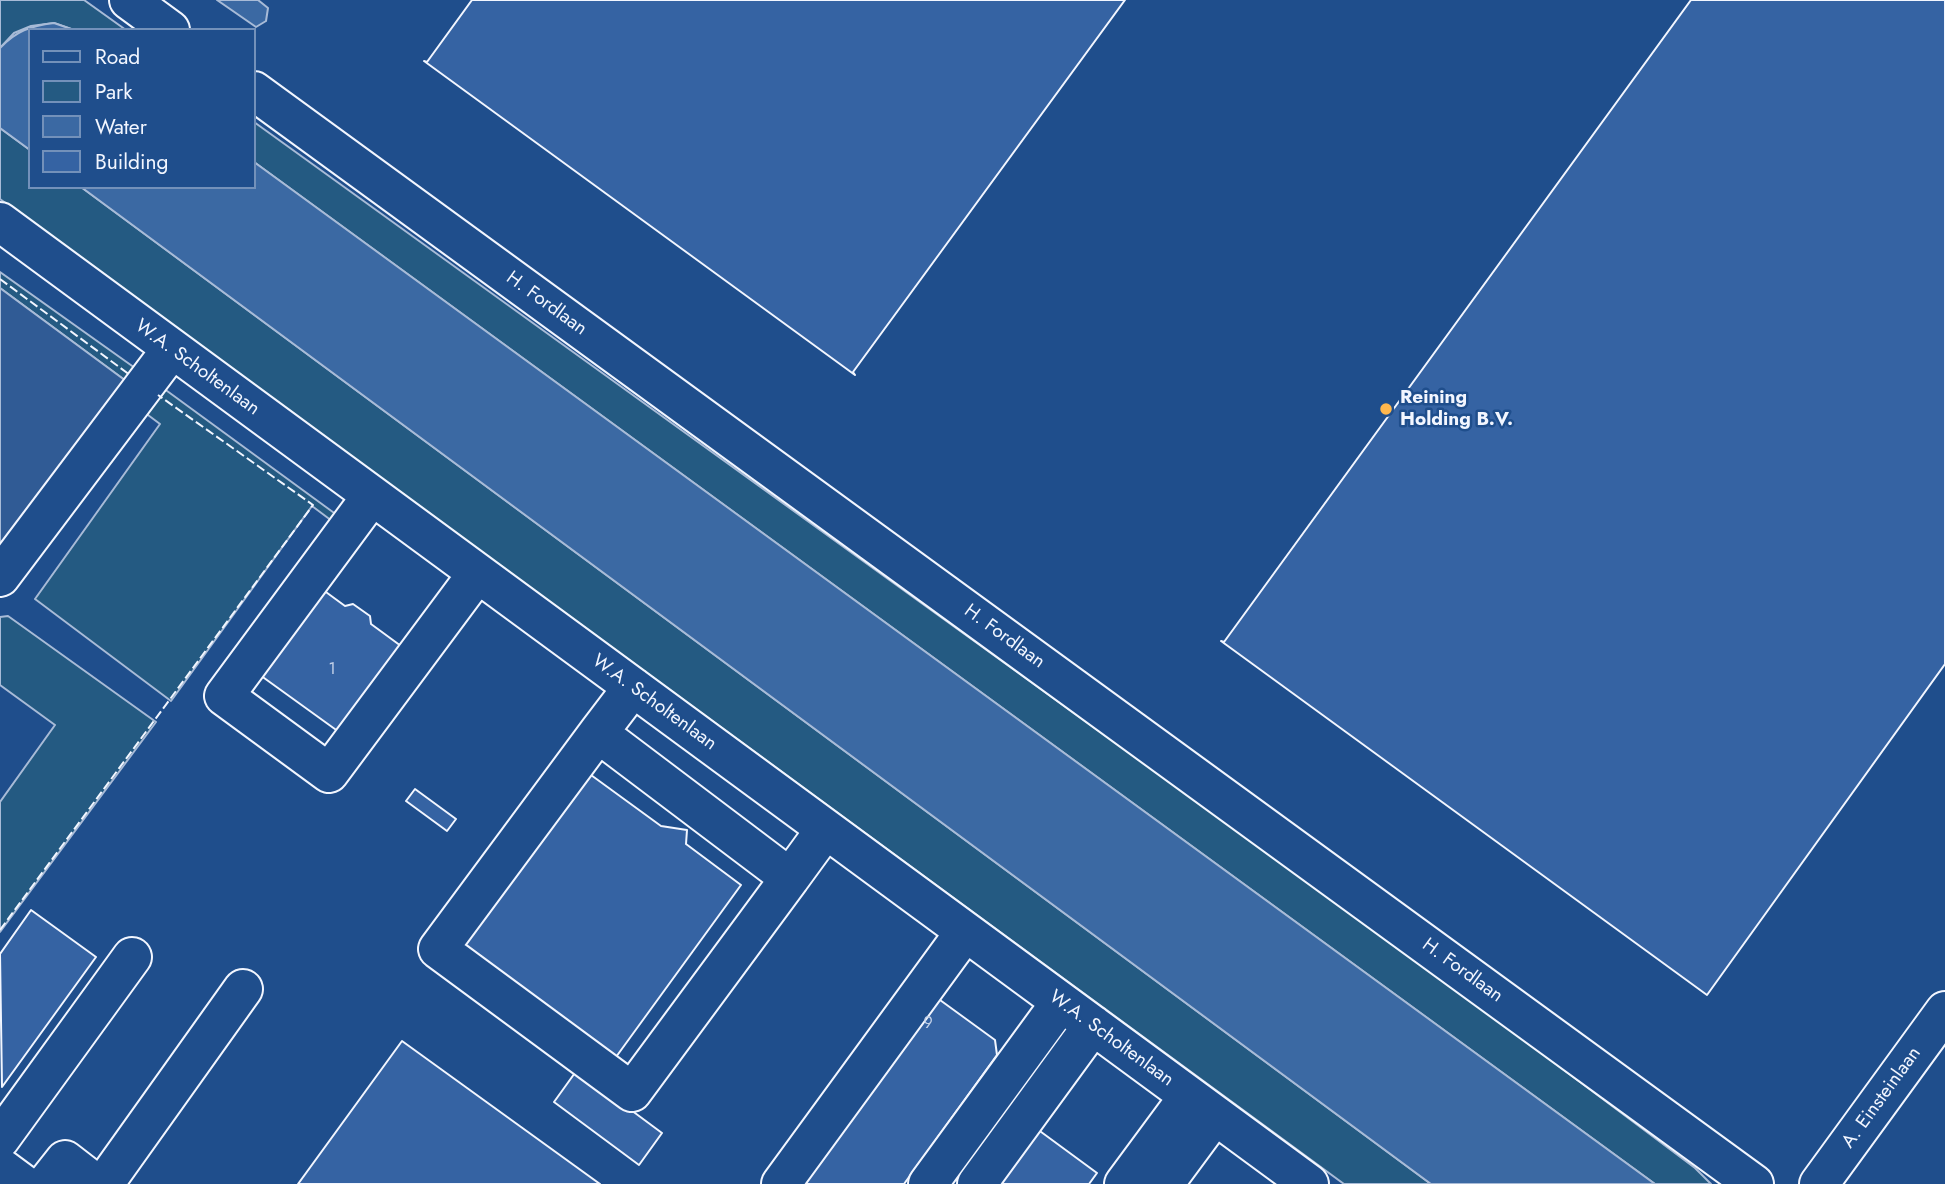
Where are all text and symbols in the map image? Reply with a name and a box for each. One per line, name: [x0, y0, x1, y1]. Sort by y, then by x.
legend: [28, 28, 256, 189]
text: Road: [95, 42, 140, 72]
text: Park: [95, 77, 132, 107]
text: Water: [95, 112, 147, 142]
text: Building: [95, 147, 168, 177]
street label: H. Fordlaan: [501, 267, 591, 341]
street label: W.A. Scholtenlaan: [130, 315, 264, 421]
place label: Reining Holding B.V.: [1400, 387, 1513, 431]
marker: Reining Holding B.V.: [1378, 401, 1394, 417]
street label: H. Fordlaan: [959, 600, 1049, 674]
street label: W.A. Scholtenlaan: [587, 650, 721, 756]
house number: 1: [328, 660, 336, 680]
street label: H. Fordlaan: [1417, 934, 1507, 1008]
street label: W.A. Scholtenlaan: [1044, 986, 1178, 1092]
house number: 9: [923, 1014, 933, 1034]
street label: A. Einsteinlaan: [1838, 1043, 1926, 1153]

